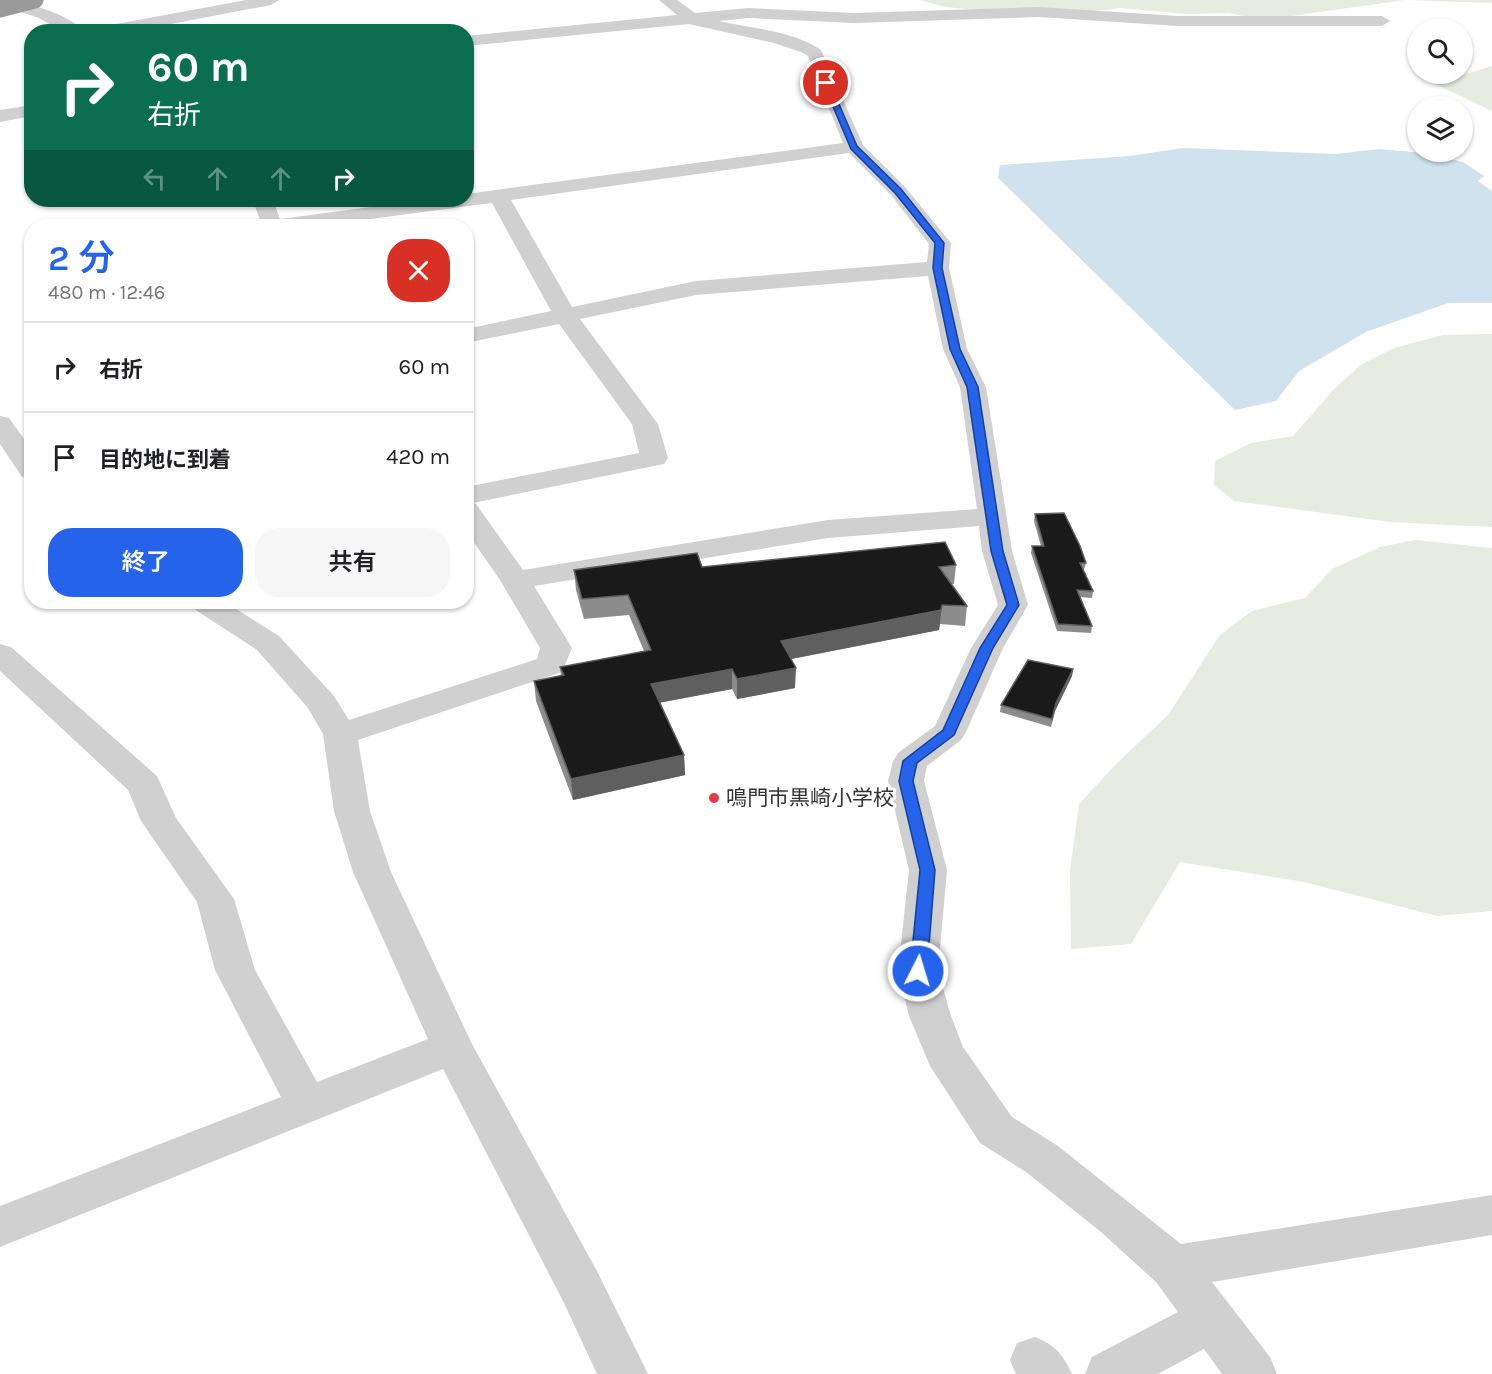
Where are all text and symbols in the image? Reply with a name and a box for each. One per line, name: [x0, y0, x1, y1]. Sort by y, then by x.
map controls: [1407, 18, 1473, 162]
button: search: [1407, 18, 1473, 84]
text: 60 m: [147, 42, 250, 92]
icon: right: [48, 48, 126, 126]
pin: [800, 57, 851, 108]
icon: arrive: [809, 66, 842, 99]
button: layers: [1407, 96, 1473, 162]
text: 右折: [147, 99, 201, 131]
icon: left: [138, 162, 171, 195]
icon: ahead: [201, 162, 234, 195]
icon: ahead: [264, 162, 297, 195]
icon: right: [327, 162, 360, 195]
text: 2 分: [48, 237, 115, 279]
button: close: [387, 239, 450, 302]
text: 480 m · 12:46: [48, 281, 165, 304]
icon: right: [48, 351, 81, 384]
text: 60 m: [399, 354, 450, 380]
text: 右折: [99, 357, 143, 383]
icon: arrive: [48, 441, 81, 474]
text: 420 m: [386, 444, 450, 470]
text: 目的地に到着: [99, 447, 231, 473]
button: 終了: [48, 528, 243, 597]
button: 共有: [255, 528, 450, 597]
place label: 鳴門市黒崎小学校: [726, 786, 894, 810]
marker: 鳴門市黒崎小学校: [707, 791, 721, 805]
position arrow: [886, 939, 950, 1003]

